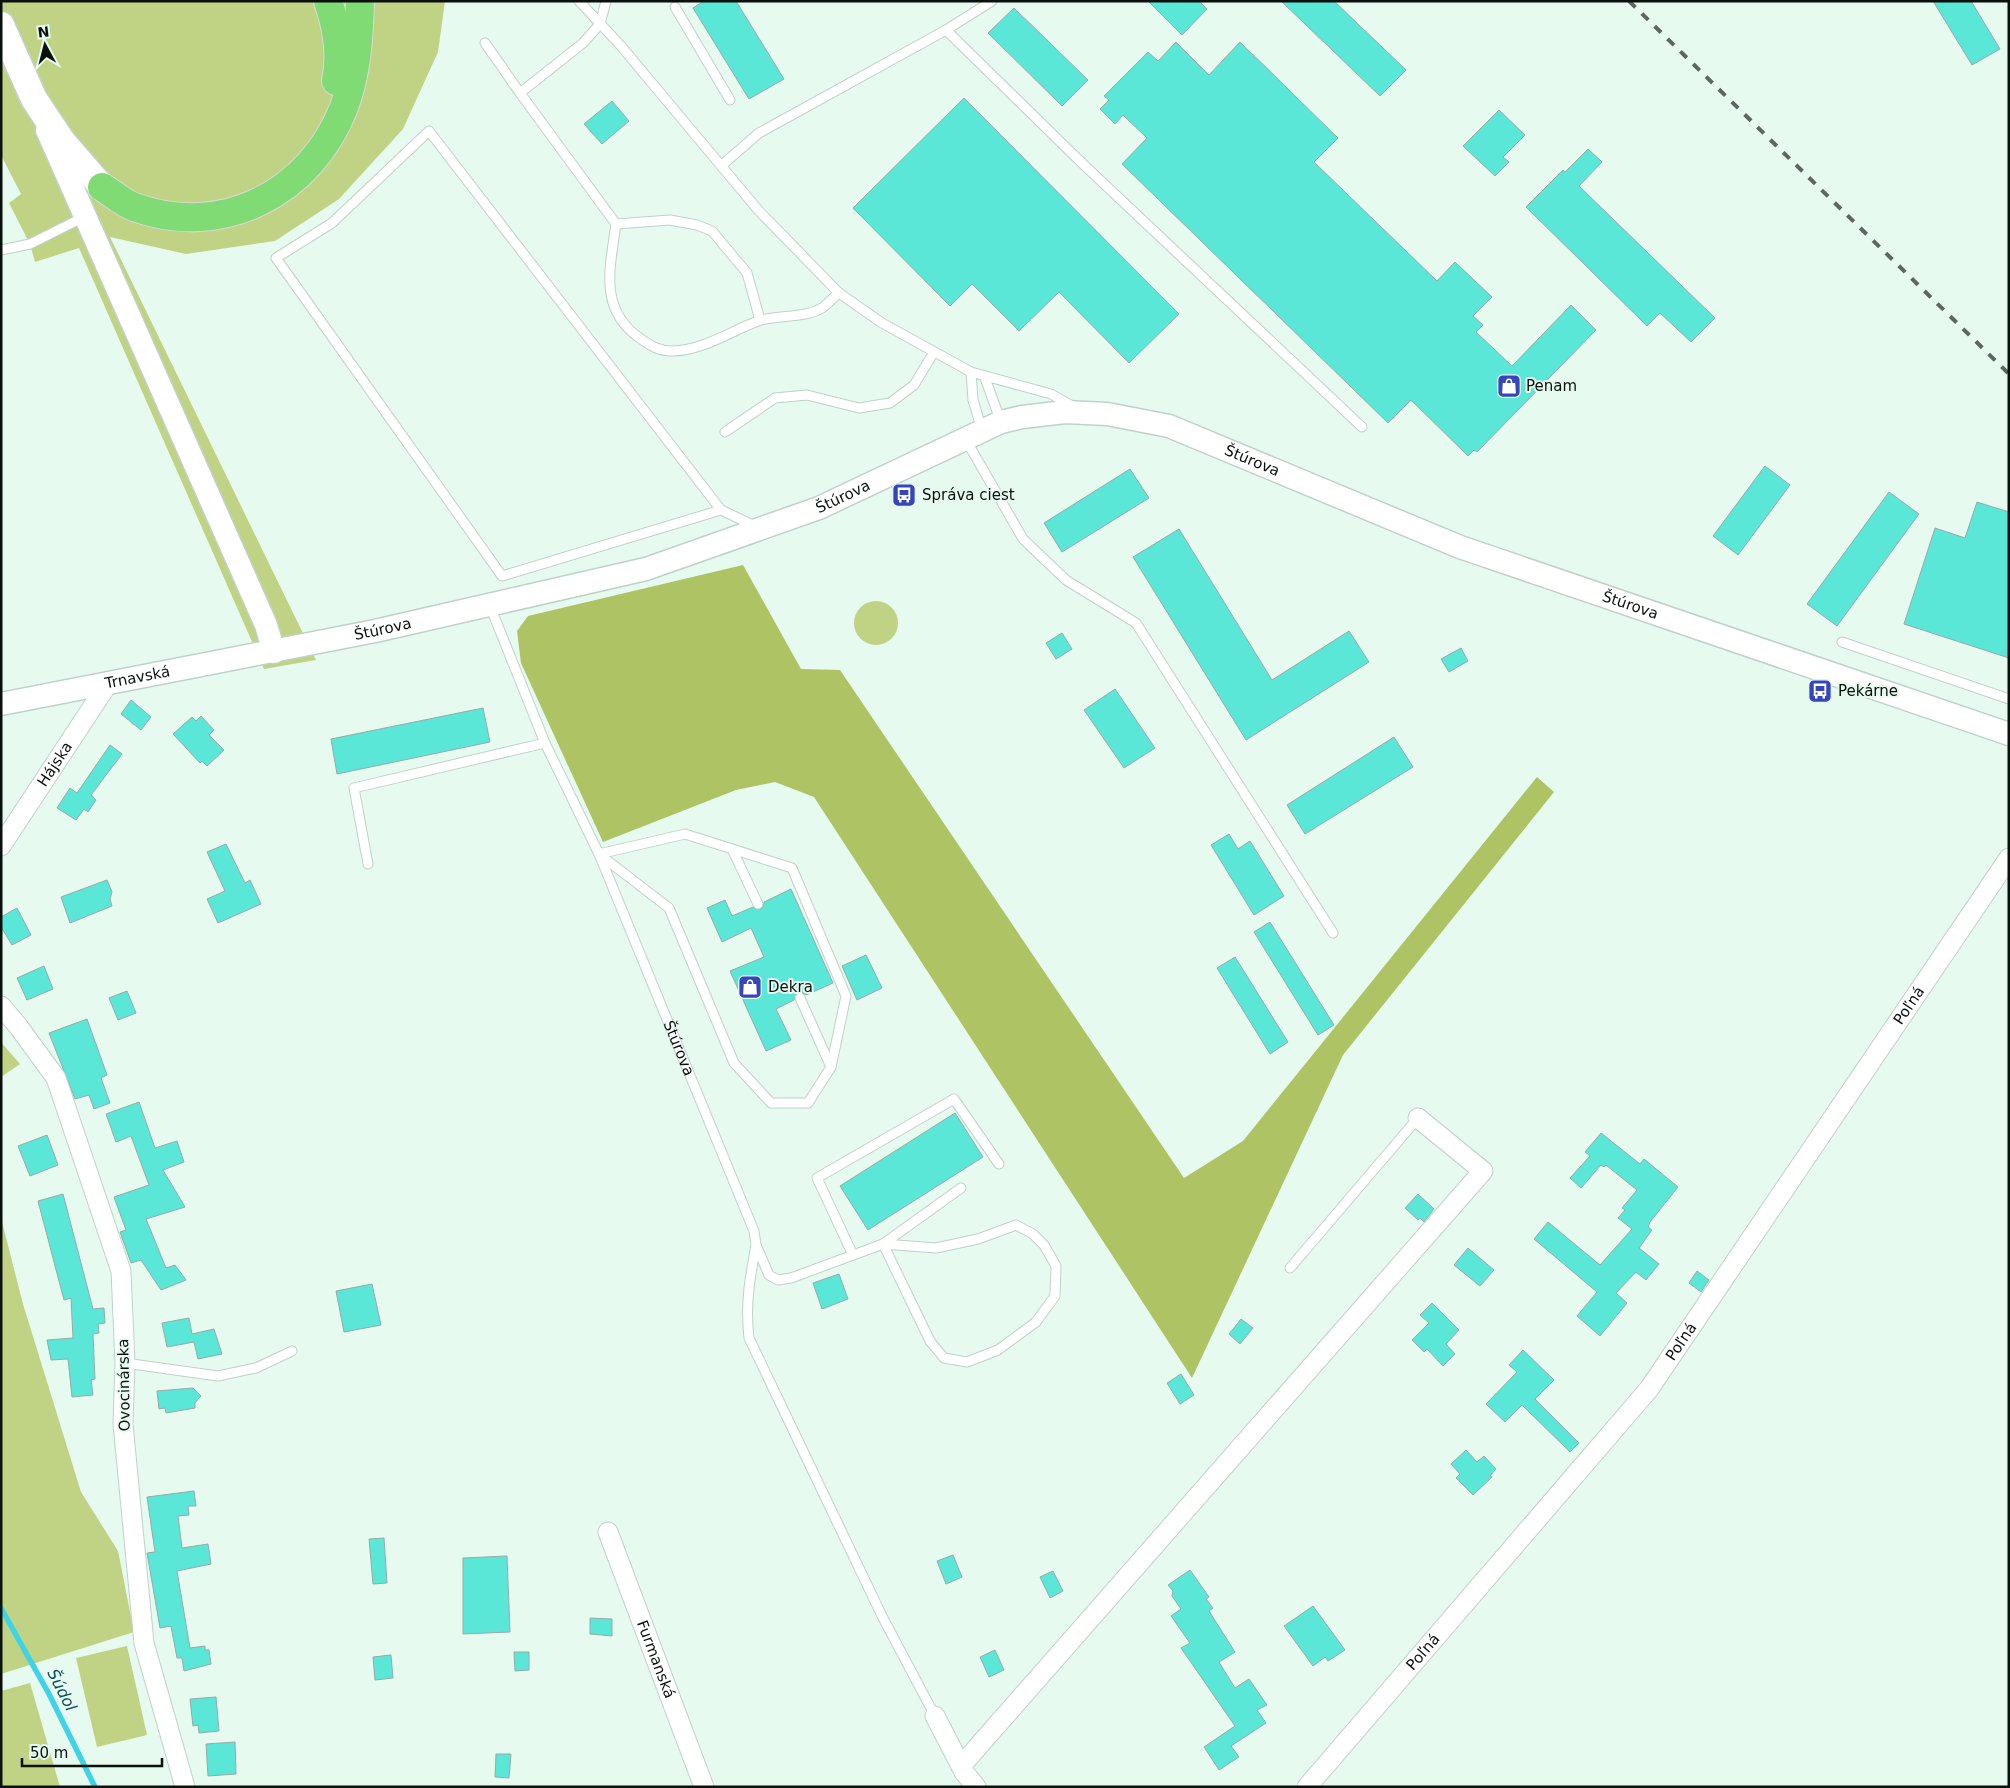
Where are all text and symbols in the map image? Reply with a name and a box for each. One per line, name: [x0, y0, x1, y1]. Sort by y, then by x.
north arrow: [20, 20, 70, 70]
text: N: [37, 23, 50, 41]
shop icon: Penam: [1496, 373, 1522, 399]
place label: Penam: [1526, 377, 1577, 395]
street label: Štúrova: [1222, 440, 1282, 480]
street label: Štúrova: [812, 476, 873, 517]
bus stop icon: Správa ciest: [891, 482, 917, 508]
place label: Správa ciest: [922, 486, 1015, 504]
street label: Štúrova: [1600, 586, 1661, 623]
street label: Štúrova: [352, 614, 413, 644]
street label: Trnavská: [102, 662, 172, 693]
bus stop icon: Pekárne: [1807, 678, 1833, 704]
place label: Pekárne: [1838, 682, 1898, 700]
street label: Hájska: [34, 738, 76, 790]
shop icon: Dekra: [737, 974, 763, 1000]
place label: Dekra: [768, 978, 813, 996]
street label: Poľná: [1890, 983, 1928, 1028]
street label: Štúrova: [659, 1018, 698, 1078]
street label: Poľná: [1662, 1319, 1700, 1364]
street label: Ovocinárska: [114, 1339, 134, 1431]
street label: Furmanská: [633, 1618, 679, 1701]
street label: Poľná: [1402, 1630, 1444, 1674]
water label: Šúdol: [43, 1666, 81, 1715]
scale bar: [22, 1736, 162, 1768]
text: 50 m: [30, 1744, 68, 1762]

